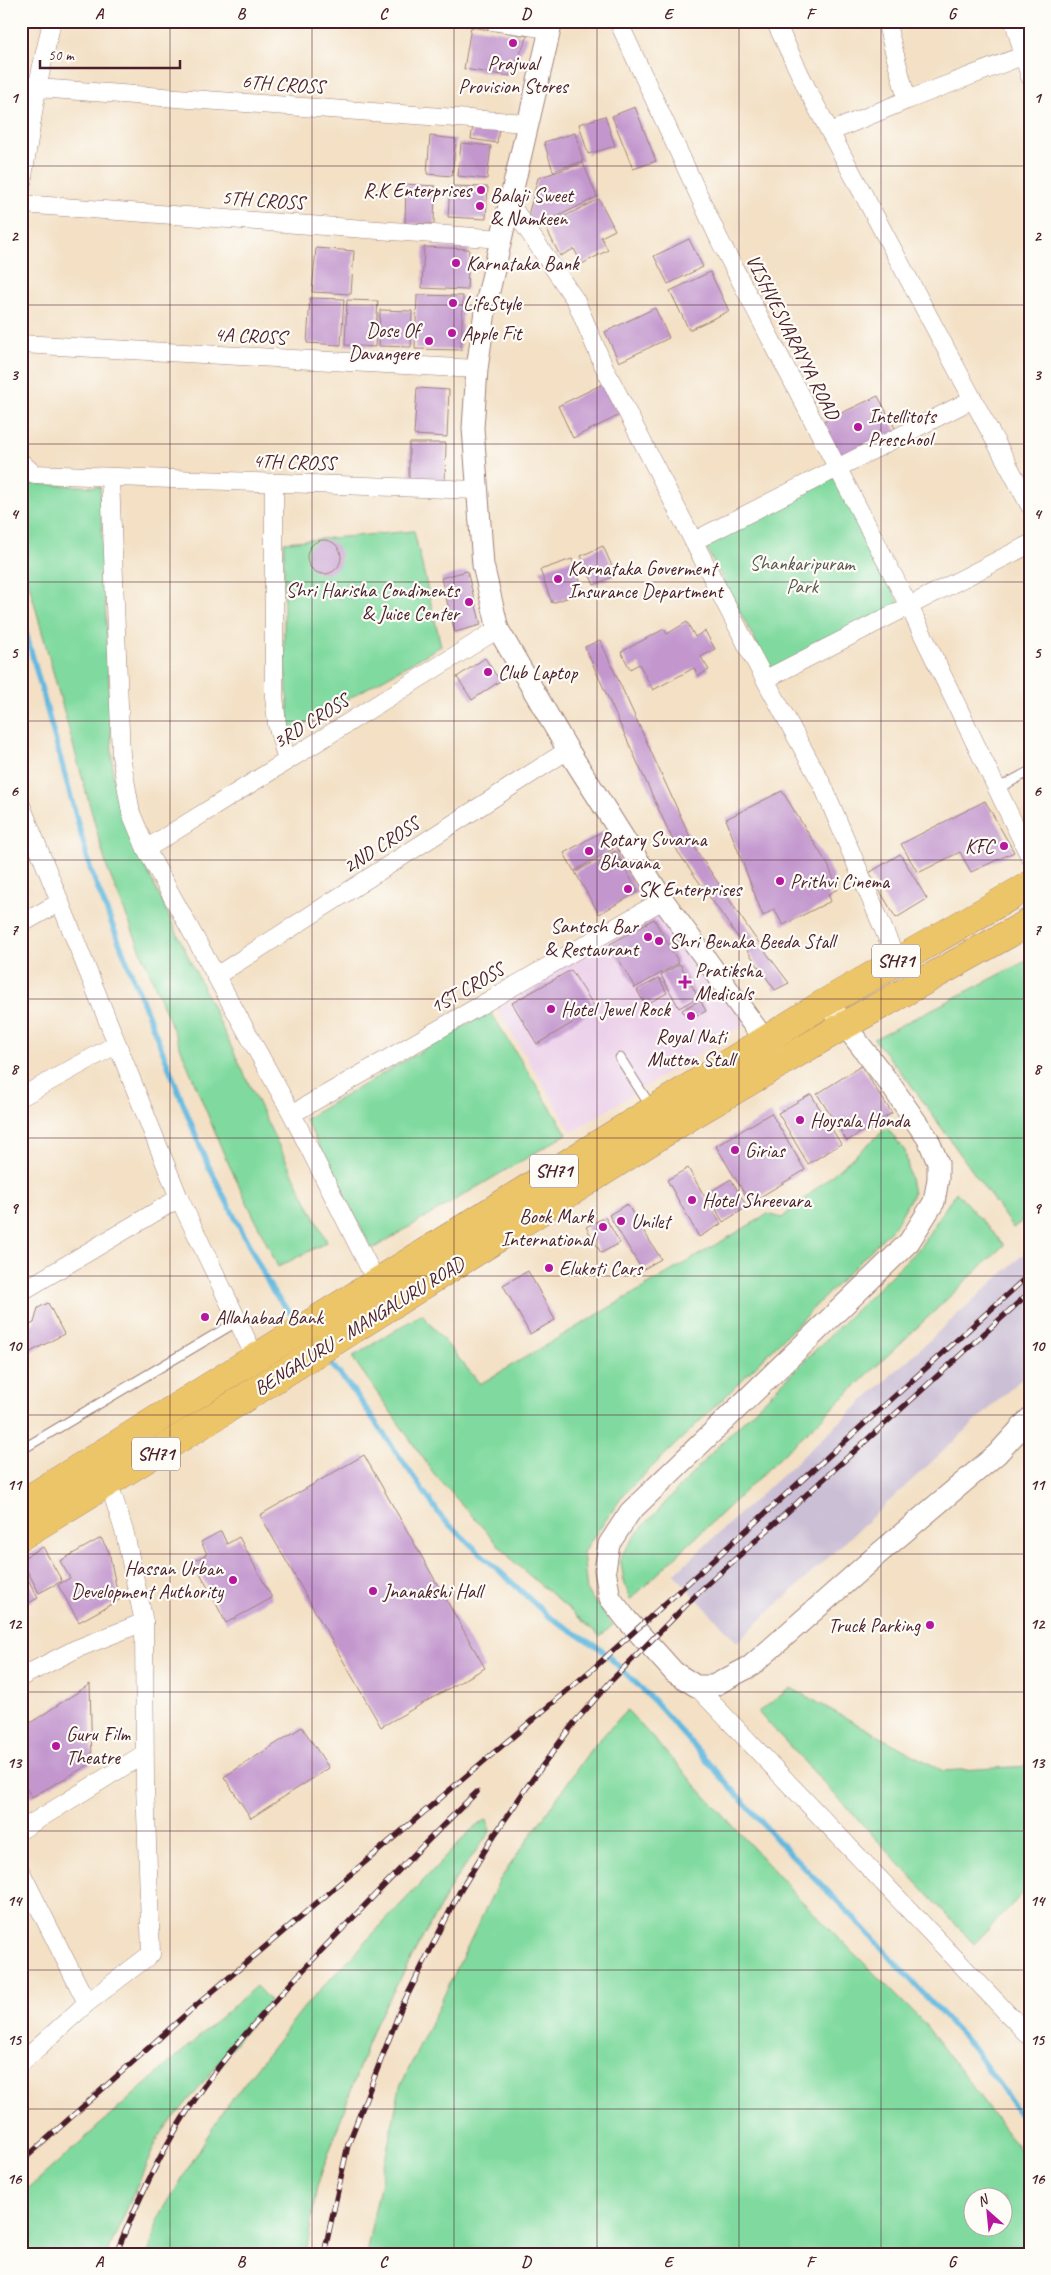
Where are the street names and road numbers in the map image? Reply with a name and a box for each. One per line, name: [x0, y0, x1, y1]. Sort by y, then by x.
street label: 6TH CROSS: [241, 69, 328, 100]
street label: 5TH CROSS: [221, 185, 308, 216]
street label: VISHVESVARAYYA ROAD: [741, 250, 846, 425]
street label: 4A CROSS: [214, 322, 291, 351]
street label: 4TH CROSS: [252, 448, 339, 476]
street label: 3RD CROSS: [268, 686, 356, 754]
street label: 2ND CROSS: [338, 809, 427, 879]
road number: SH71: [872, 944, 920, 978]
street label: 1ST CROSS: [425, 955, 511, 1019]
road number: SH71: [530, 1154, 578, 1188]
street label: BENGALURU - MANGALURU ROAD: [249, 1250, 470, 1401]
road number: SH71: [132, 1438, 180, 1470]

